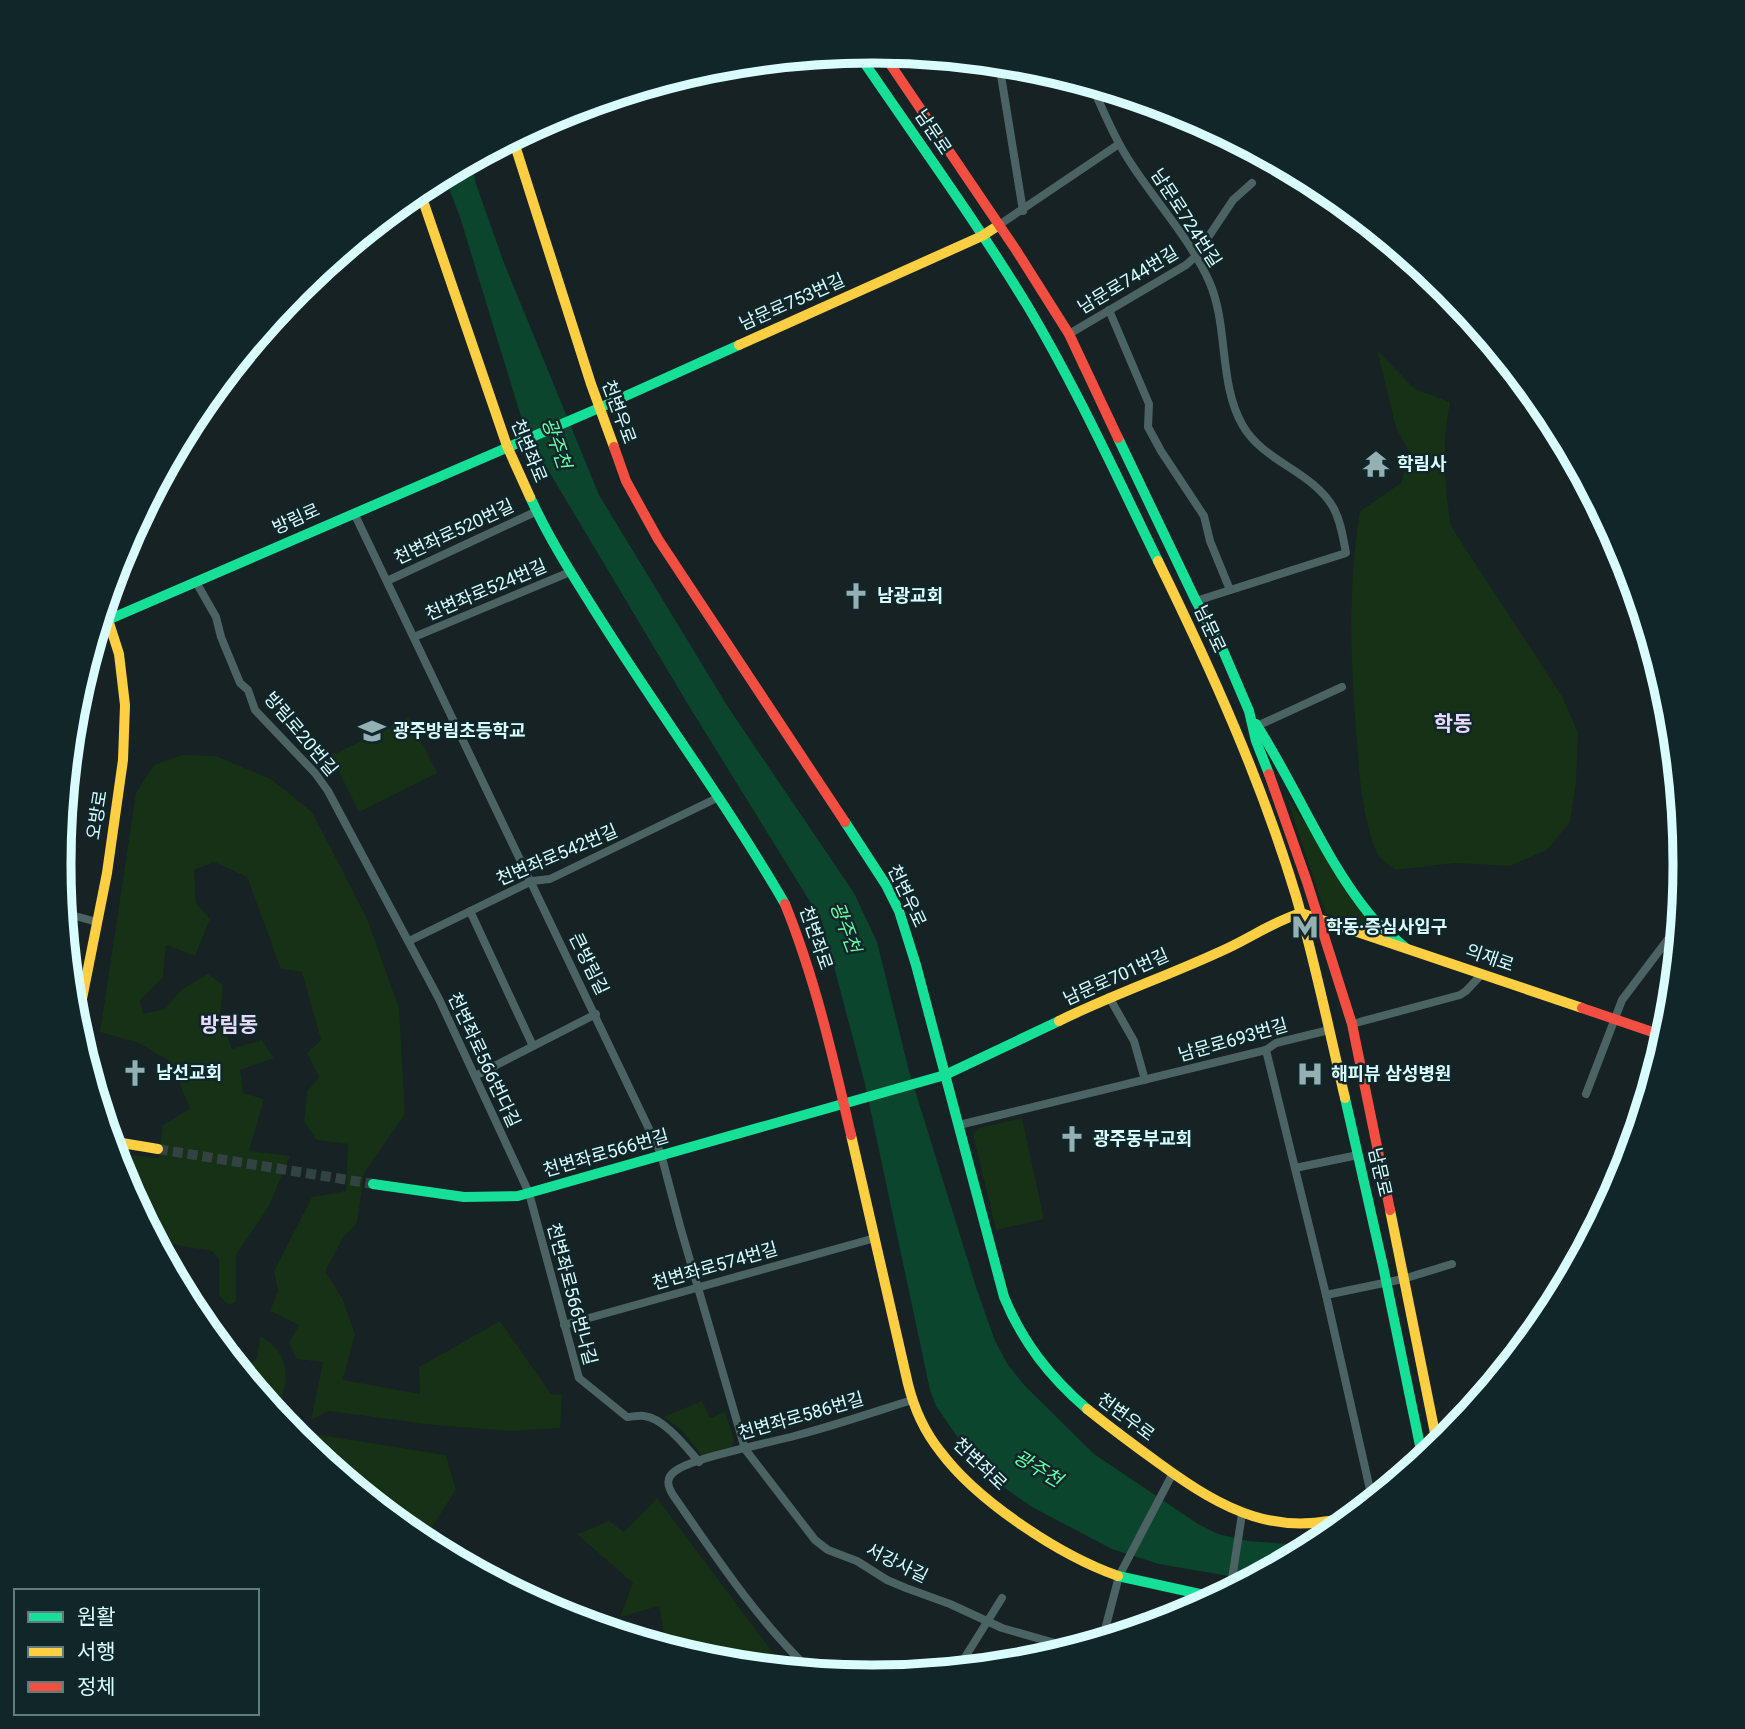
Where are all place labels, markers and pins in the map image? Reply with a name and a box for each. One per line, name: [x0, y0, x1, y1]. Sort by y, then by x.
temple icon: 학림사: [1361, 449, 1391, 479]
place label: 학림사: [1397, 453, 1447, 474]
church icon: 남광교회: [841, 581, 871, 611]
place label: 남광교회: [877, 585, 943, 606]
school or university icon: 광주방림초등학교: [357, 716, 387, 746]
place label: 광주방림초등학교: [393, 720, 525, 741]
metro station icon: 학동·증심사입구: [1290, 912, 1320, 942]
place label: 학동·증심사입구: [1326, 916, 1447, 937]
church icon: 남선교회: [120, 1058, 150, 1088]
hospital icon: 해피뷰 삼성병원: [1295, 1059, 1325, 1089]
place label: 남선교회: [156, 1062, 222, 1083]
place label: 해피뷰 삼성병원: [1331, 1063, 1451, 1084]
church icon: 광주동부교회: [1057, 1124, 1087, 1154]
place label: 광주동부교회: [1093, 1128, 1192, 1149]

